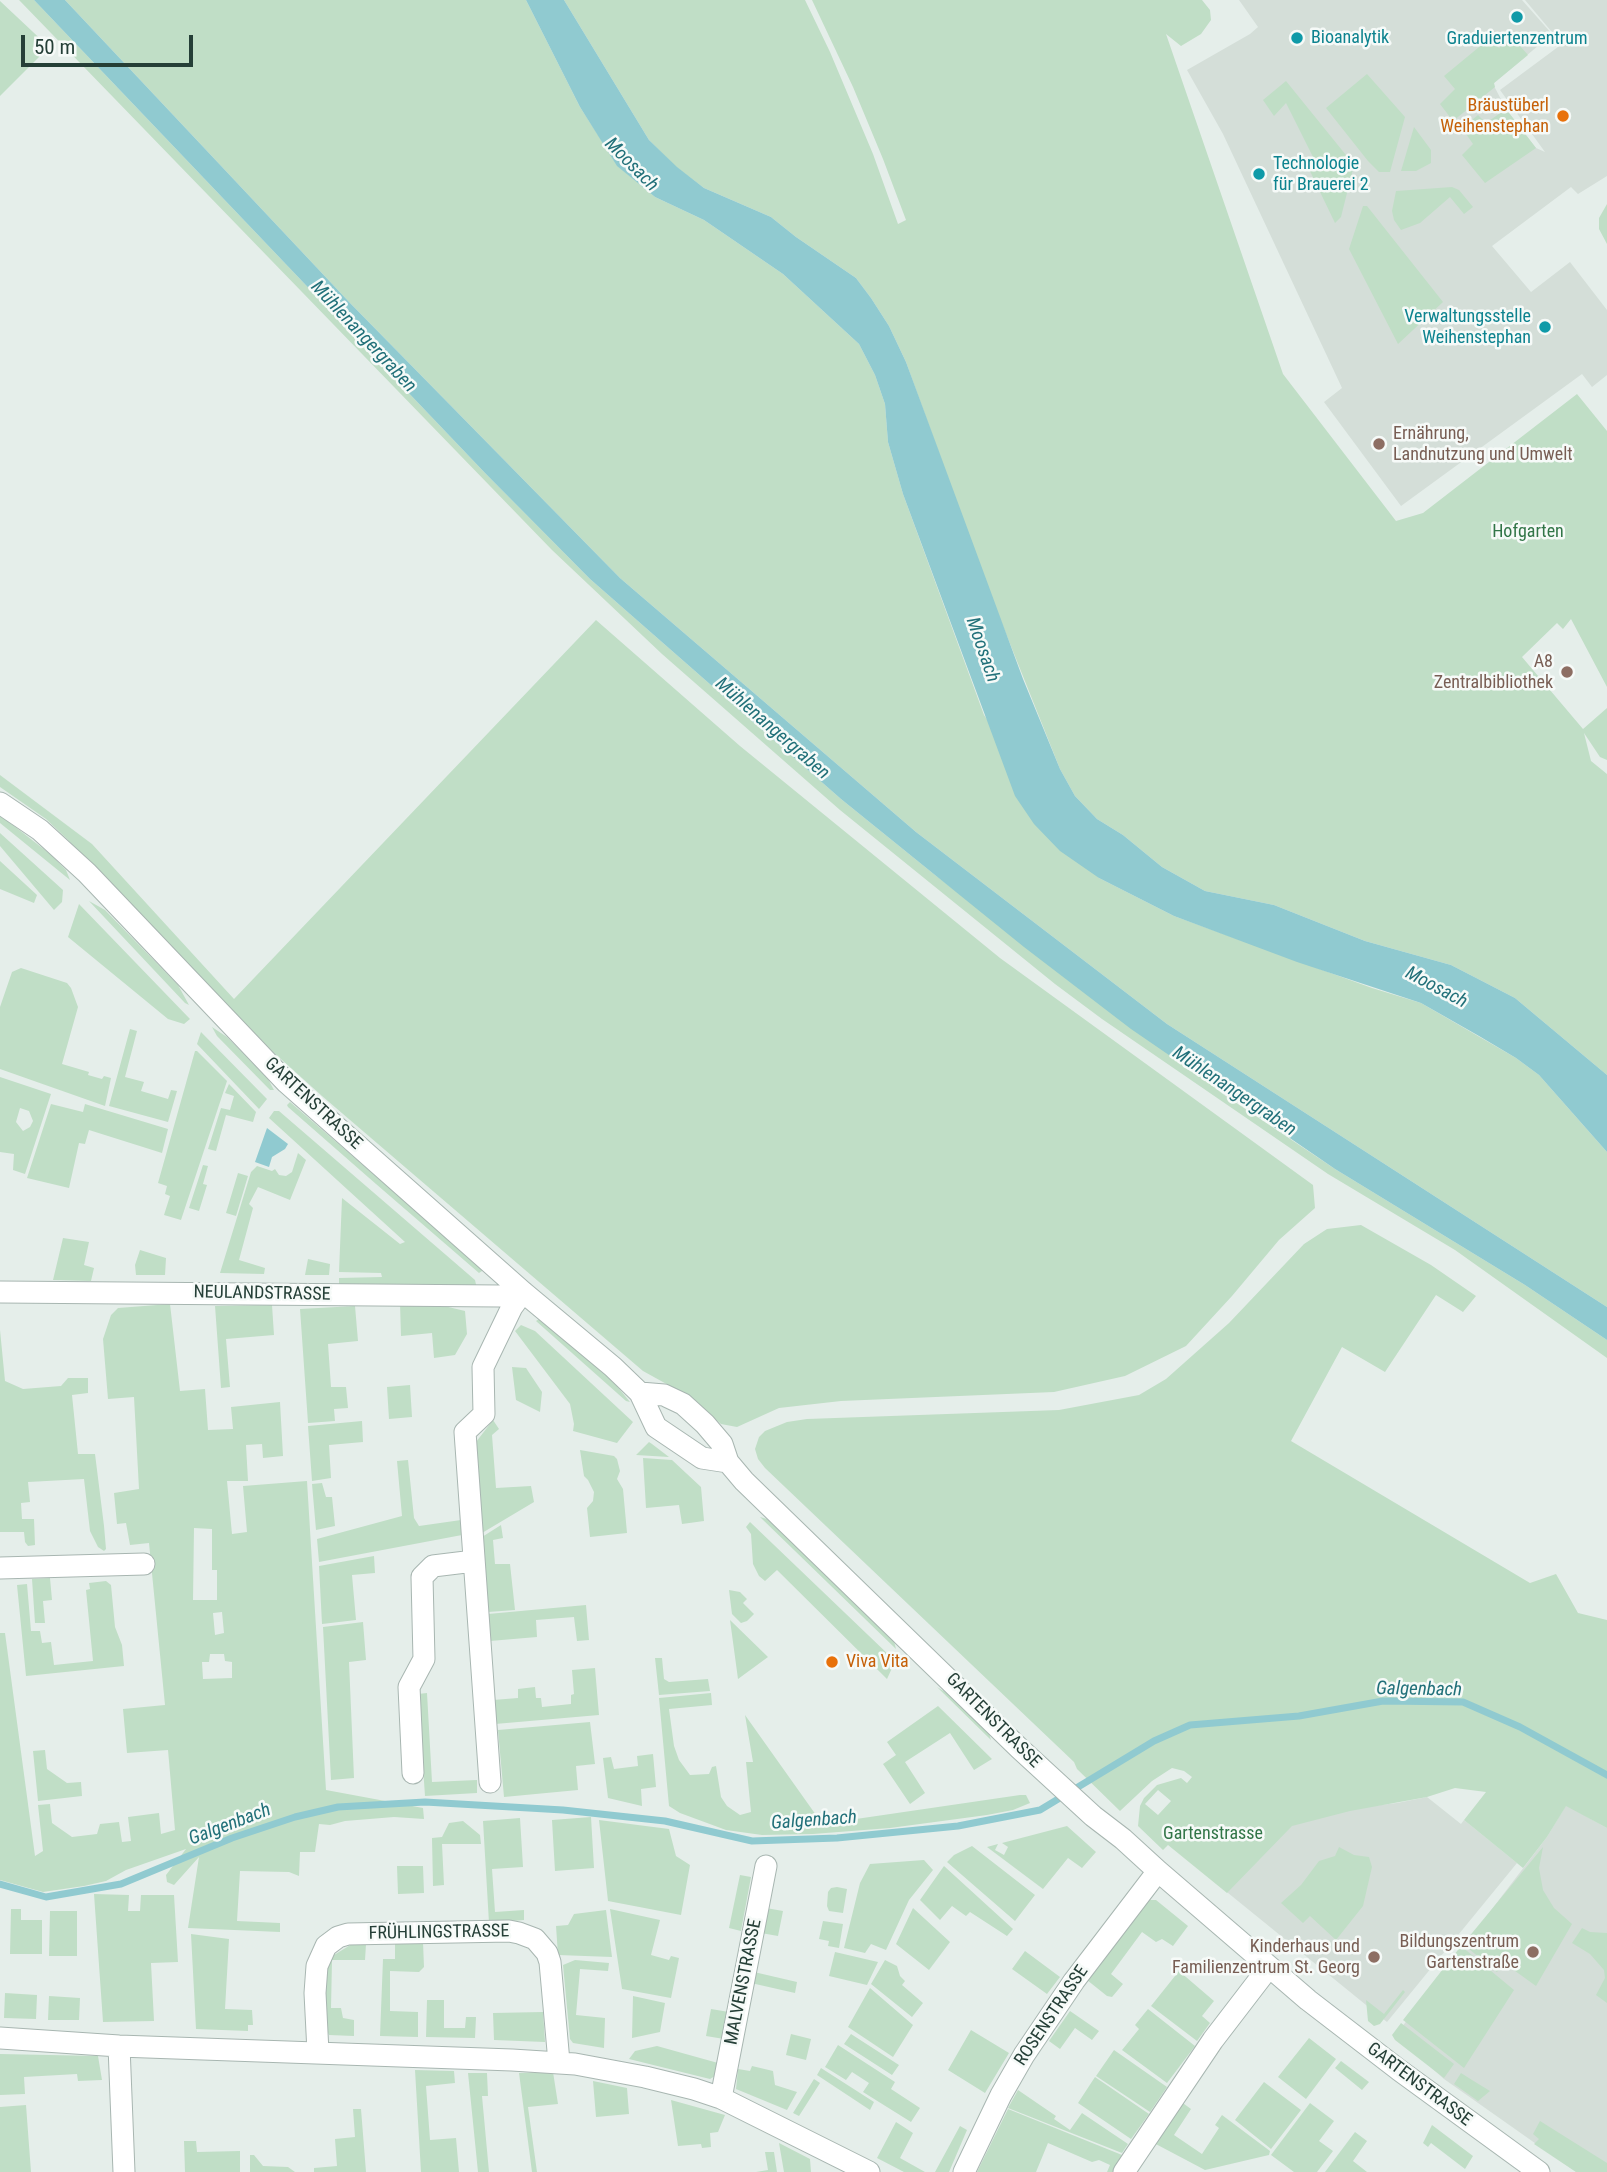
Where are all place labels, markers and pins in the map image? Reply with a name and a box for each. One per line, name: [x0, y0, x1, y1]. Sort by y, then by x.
marker: Graduiertenzentrum: [1509, 9, 1525, 25]
place label: Bioanalytik: [1311, 27, 1389, 49]
place label: Graduiertenzentrum: [1447, 28, 1587, 50]
marker: Bioanalytik: [1289, 30, 1305, 46]
place label: Bräustüberl Weihenstephan: [1440, 95, 1549, 138]
marker: Bräustüberl Weihenstephan: [1555, 108, 1571, 124]
place label: Technologie für Brauerei 2: [1273, 153, 1369, 196]
marker: Technologie für Brauerei 2: [1251, 166, 1267, 182]
place label: Verwaltungsstelle Weihenstephan: [1404, 306, 1531, 348]
marker: Verwaltungsstelle Weihenstephan: [1537, 319, 1553, 335]
place label: Ernährung, Landnutzung und Umwelt: [1393, 423, 1573, 466]
marker: Ernährung, Landnutzung und Umwelt: [1371, 436, 1387, 452]
place label: A8 Zentralbibliothek: [1434, 651, 1553, 694]
marker: A8 Zentralbibliothek: [1559, 664, 1575, 680]
place label: Viva Vita: [846, 1651, 909, 1673]
marker: Viva Vita: [824, 1654, 840, 1670]
place label: Bildungszentrum Gartenstraße: [1399, 1931, 1519, 1974]
place label: Kinderhaus und Familienzentrum St. Georg: [1172, 1936, 1360, 1979]
marker: Bildungszentrum Gartenstraße: [1525, 1944, 1541, 1960]
marker: Kinderhaus und Familienzentrum St. Georg: [1366, 1949, 1382, 1965]

